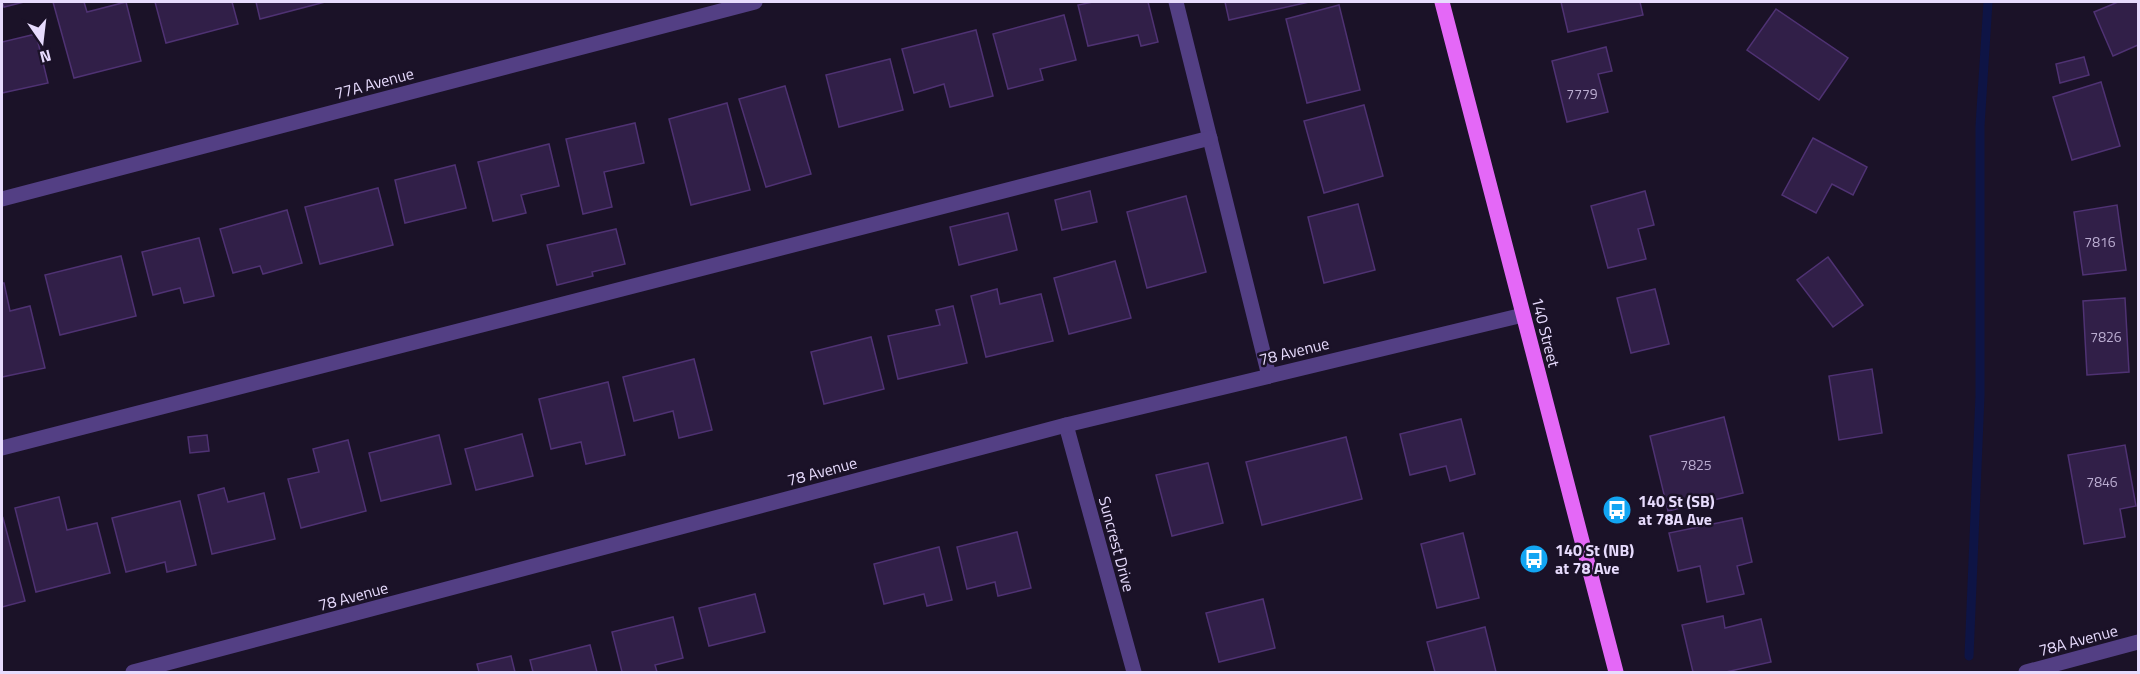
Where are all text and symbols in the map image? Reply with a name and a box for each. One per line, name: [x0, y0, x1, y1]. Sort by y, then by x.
north arrow: [12, 12, 72, 72]
text: N: [37, 44, 54, 70]
street label: 77A Avenue: [332, 61, 416, 105]
house number: 7779: [1566, 83, 1598, 104]
house number: 7816: [2084, 231, 2116, 252]
street label: 140 Street: [1526, 294, 1566, 370]
house number: 7826: [2090, 326, 2122, 347]
street label: 78 Avenue: [1256, 331, 1332, 371]
street label: 78 Avenue: [784, 450, 860, 492]
house number: 7825: [1680, 454, 1712, 475]
house number: 7846: [2086, 471, 2118, 492]
place label: 140 St (SB) at 78A Ave: [1638, 489, 1715, 531]
street label: Suncrest Drive: [1093, 494, 1141, 594]
bus stop icon: 140 St (SB) at 78A Ave: [1601, 494, 1633, 526]
place label: 140 St (NB) at 78 Ave: [1555, 538, 1634, 580]
bus stop icon: 140 St (NB) at 78 Ave: [1518, 543, 1550, 575]
street label: 78 Avenue: [315, 575, 391, 617]
street label: 78A Avenue: [2036, 618, 2120, 662]

